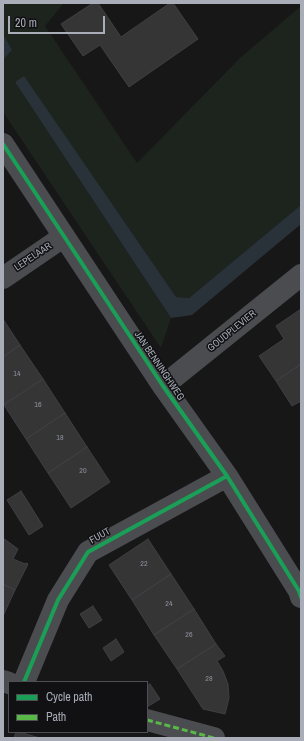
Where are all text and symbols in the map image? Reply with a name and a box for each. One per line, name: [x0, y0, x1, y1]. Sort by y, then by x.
scale bar: [10, 8, 107, 34]
text: 20 m: [15, 15, 37, 31]
street label: LEPELAAR: [12, 240, 54, 274]
street label: GOUDPLEVIER: [205, 308, 259, 354]
street label: JAN BENNINGHWEG: [131, 329, 187, 403]
house number: 14: [13, 369, 21, 379]
house number: 16: [34, 400, 42, 410]
house number: 18: [56, 433, 64, 443]
house number: 20: [79, 466, 87, 476]
street label: FUUT: [88, 525, 112, 547]
house number: 22: [140, 559, 148, 569]
house number: 24: [165, 599, 173, 609]
house number: 26: [185, 630, 193, 640]
house number: 28: [205, 674, 213, 684]
legend: [8, 681, 148, 733]
text: Cycle path: [46, 689, 93, 705]
text: Path: [46, 709, 66, 725]

